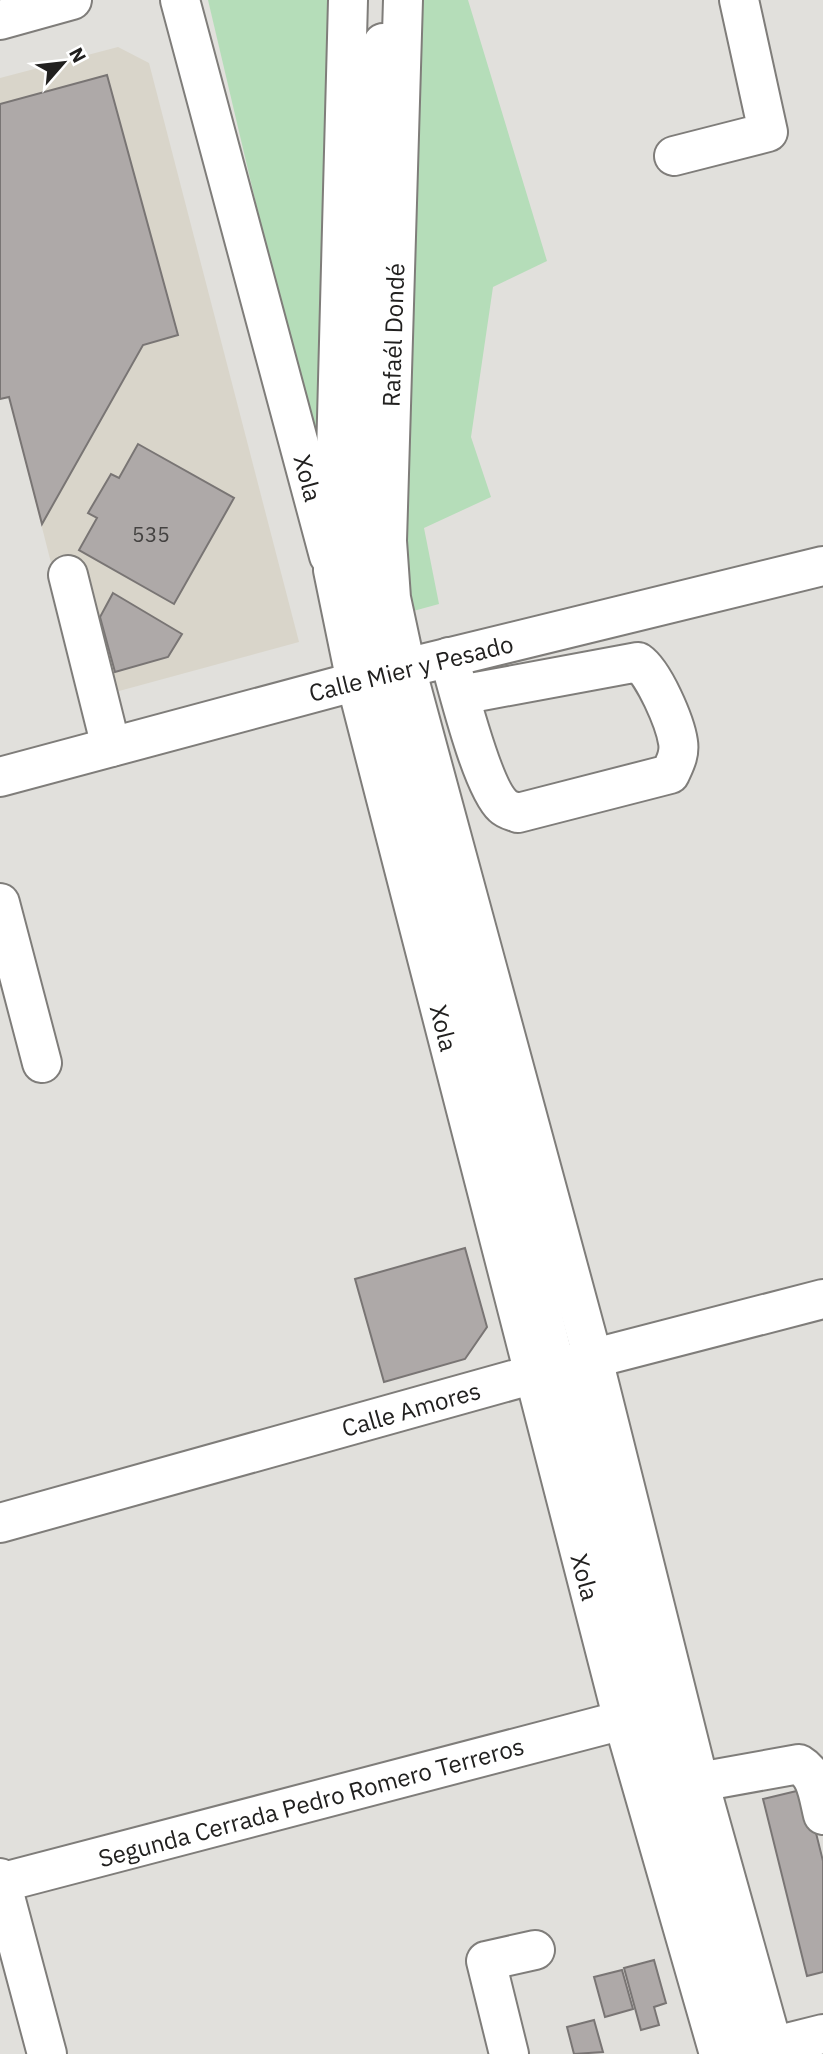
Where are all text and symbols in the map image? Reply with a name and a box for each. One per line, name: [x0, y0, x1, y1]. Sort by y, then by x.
north arrow: [28, 28, 98, 98]
text: N: [64, 43, 92, 67]
street label: Rafaél Dondé: [374, 262, 412, 408]
street label: Xola: [286, 451, 330, 505]
house number: 535: [132, 520, 170, 548]
street label: Calle Mier y Pesado: [306, 627, 516, 709]
street label: Xola: [423, 1001, 465, 1055]
street label: Calle Amores: [338, 1374, 484, 1444]
street label: Xola: [563, 1550, 607, 1604]
street label: Segunda Cerrada Pedro Romero Terreros: [95, 1730, 527, 1874]

